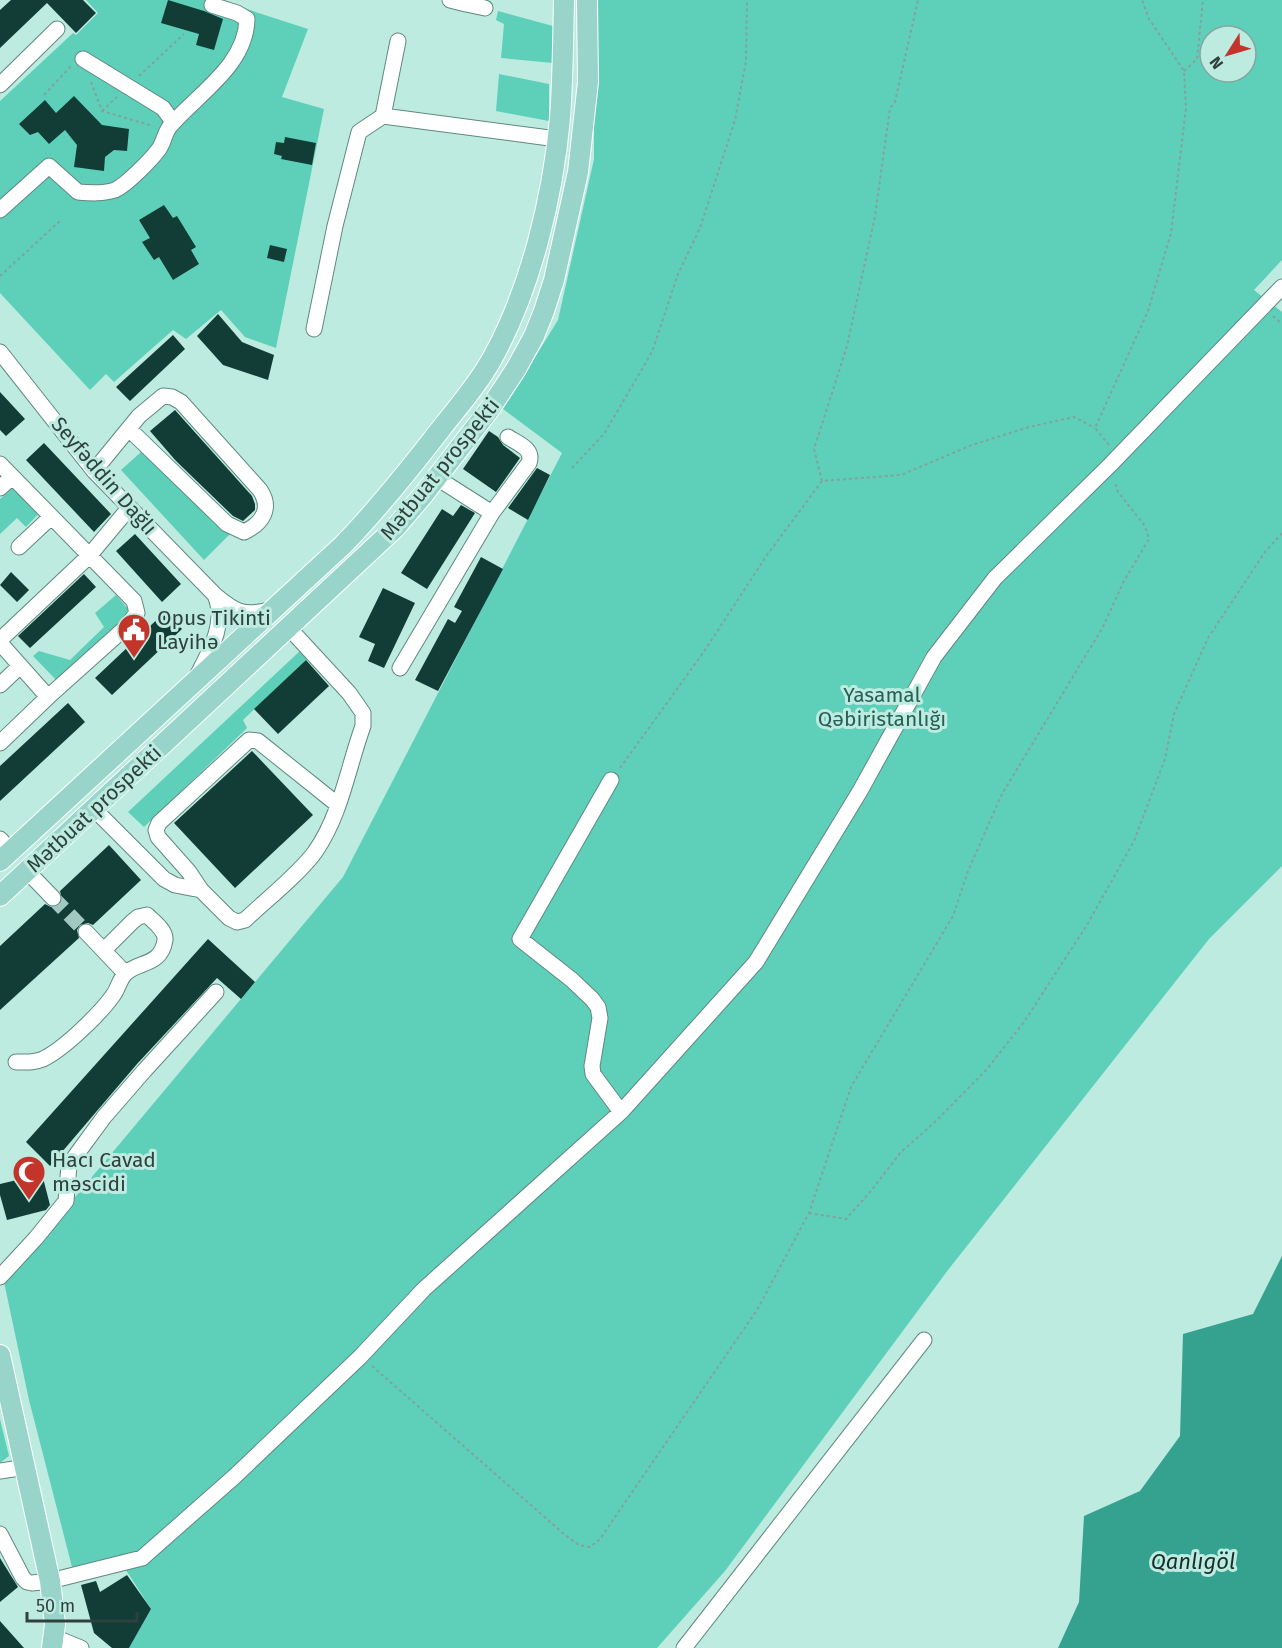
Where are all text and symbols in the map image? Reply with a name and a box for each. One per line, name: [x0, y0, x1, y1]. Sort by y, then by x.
north arrow: [1198, 24, 1258, 84]
text: N: [1206, 53, 1227, 73]
street label: Mətbuat prospekti: [375, 393, 505, 545]
street label: Seyfəddin Dağlı: [46, 412, 162, 540]
place label: Opus Tikinti Layihə: [157, 605, 271, 655]
public building icon: Opus Tikinti Layihə: [116, 612, 152, 659]
park label: Yasamal Qəbiristanlığı: [818, 682, 946, 732]
street label: Mətbuat prospekti: [21, 740, 167, 878]
place label: Hacı Cavad məscidi: [52, 1147, 156, 1197]
mosque icon: Hacı Cavad məscidi: [11, 1154, 47, 1201]
water label: Qanlıgöl: [1151, 1548, 1235, 1575]
scale bar: [27, 1585, 136, 1623]
text: 50 m: [36, 1595, 75, 1617]

